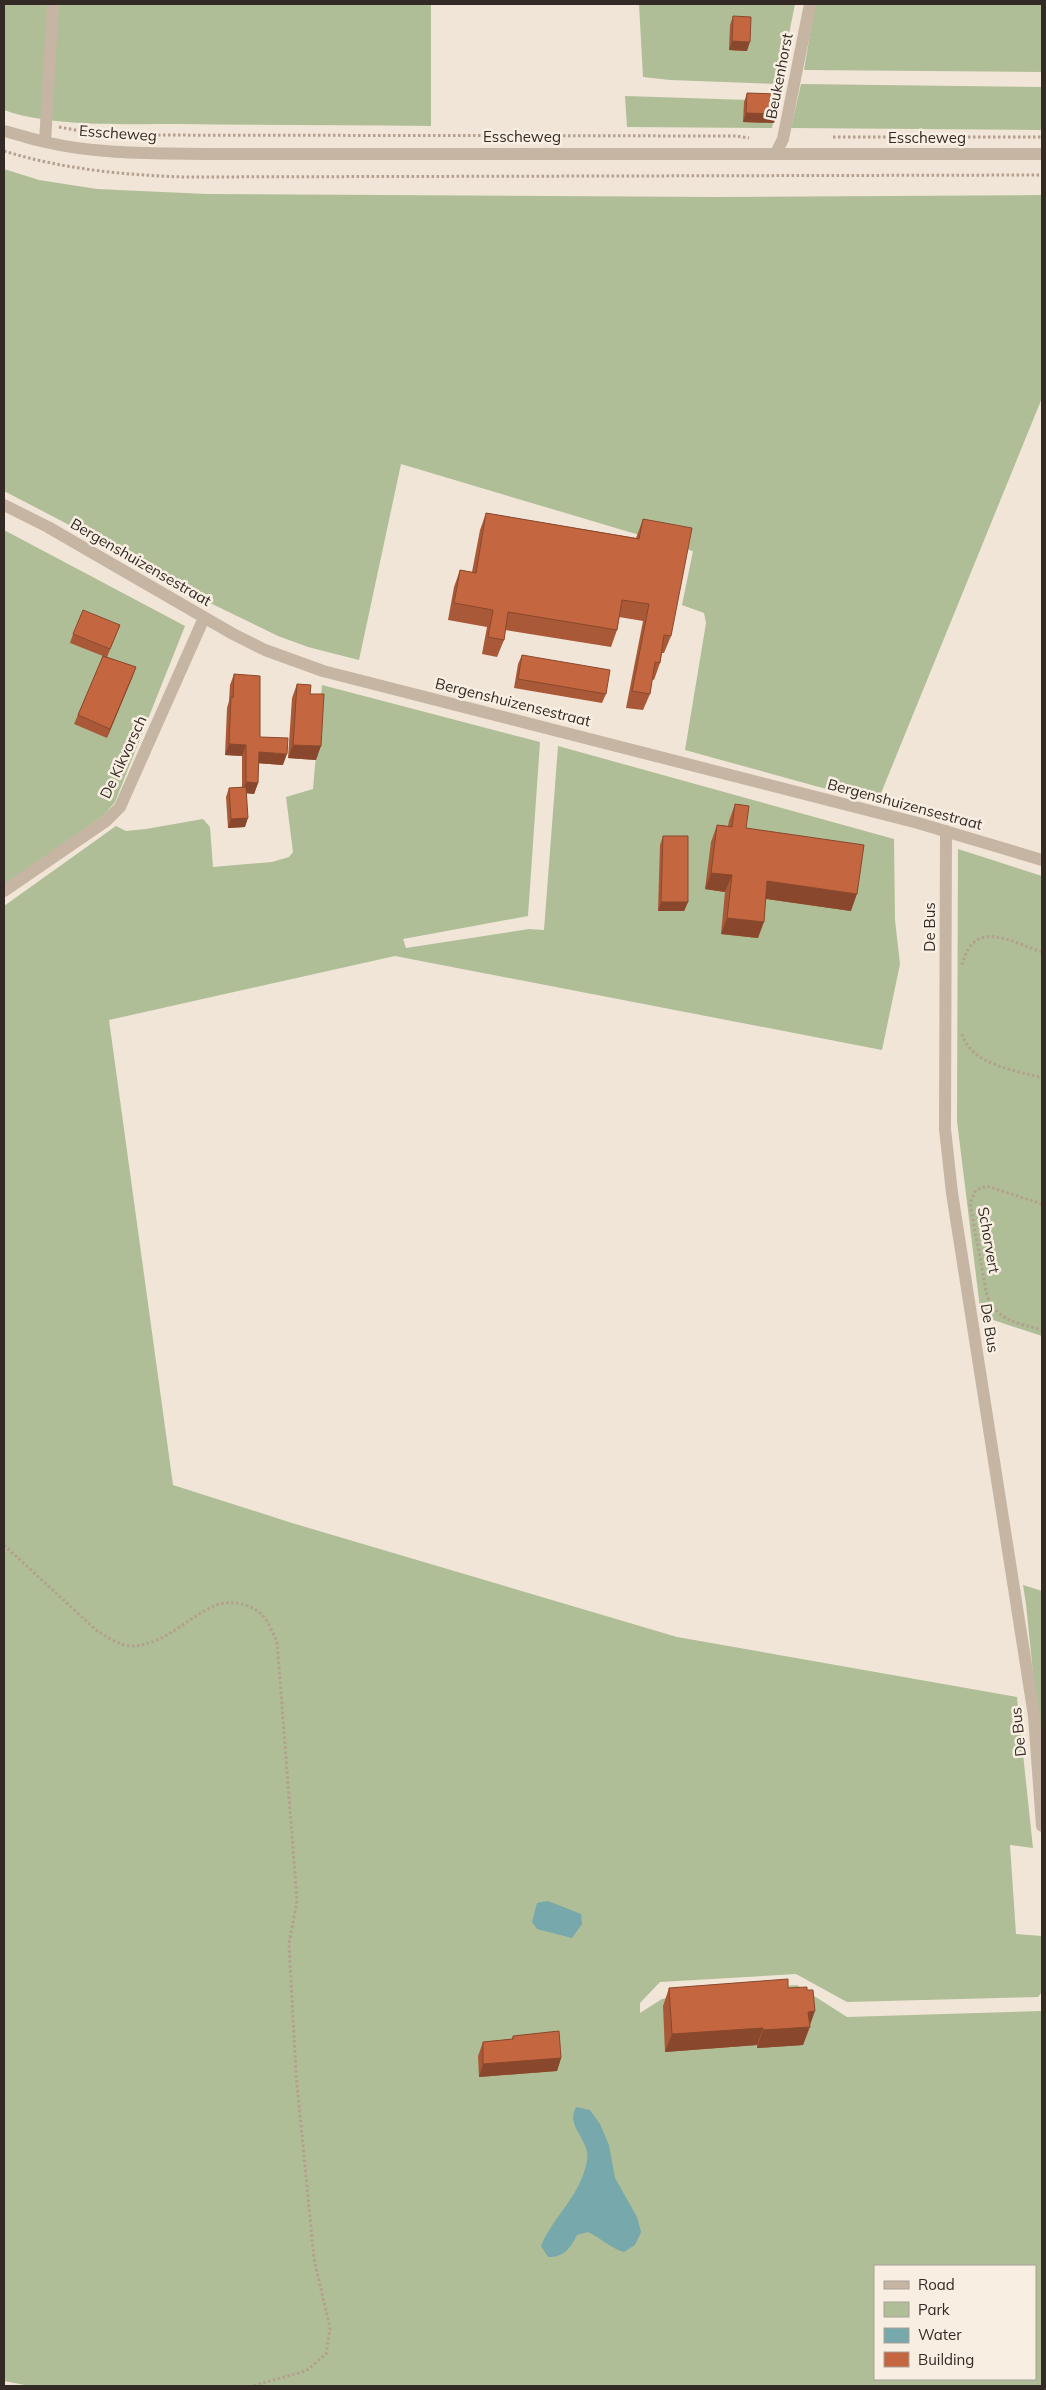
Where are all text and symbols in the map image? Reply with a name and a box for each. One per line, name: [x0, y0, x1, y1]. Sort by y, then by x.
street label: Beukenhorst: [761, 32, 797, 120]
street label: Esscheweg: [78, 121, 158, 145]
street label: Esscheweg: [483, 127, 561, 146]
street label: Esscheweg: [888, 128, 966, 147]
street label: Bergenshuizensestraat: [67, 514, 215, 610]
street label: Bergenshuizensestraat: [433, 673, 593, 731]
street label: De Kikvorsch: [96, 713, 150, 801]
street label: Bergenshuizensestraat: [825, 774, 985, 834]
street label: De Bus: [920, 902, 939, 952]
street label: Schorvert: [974, 1205, 1004, 1275]
street label: De Bus: [977, 1302, 1003, 1354]
street label: De Bus: [1006, 1706, 1030, 1758]
legend: [874, 2265, 1036, 2380]
text: Road: [918, 2275, 955, 2294]
text: Park: [918, 2300, 950, 2319]
text: Water: [918, 2325, 962, 2344]
text: Building: [918, 2350, 974, 2369]

